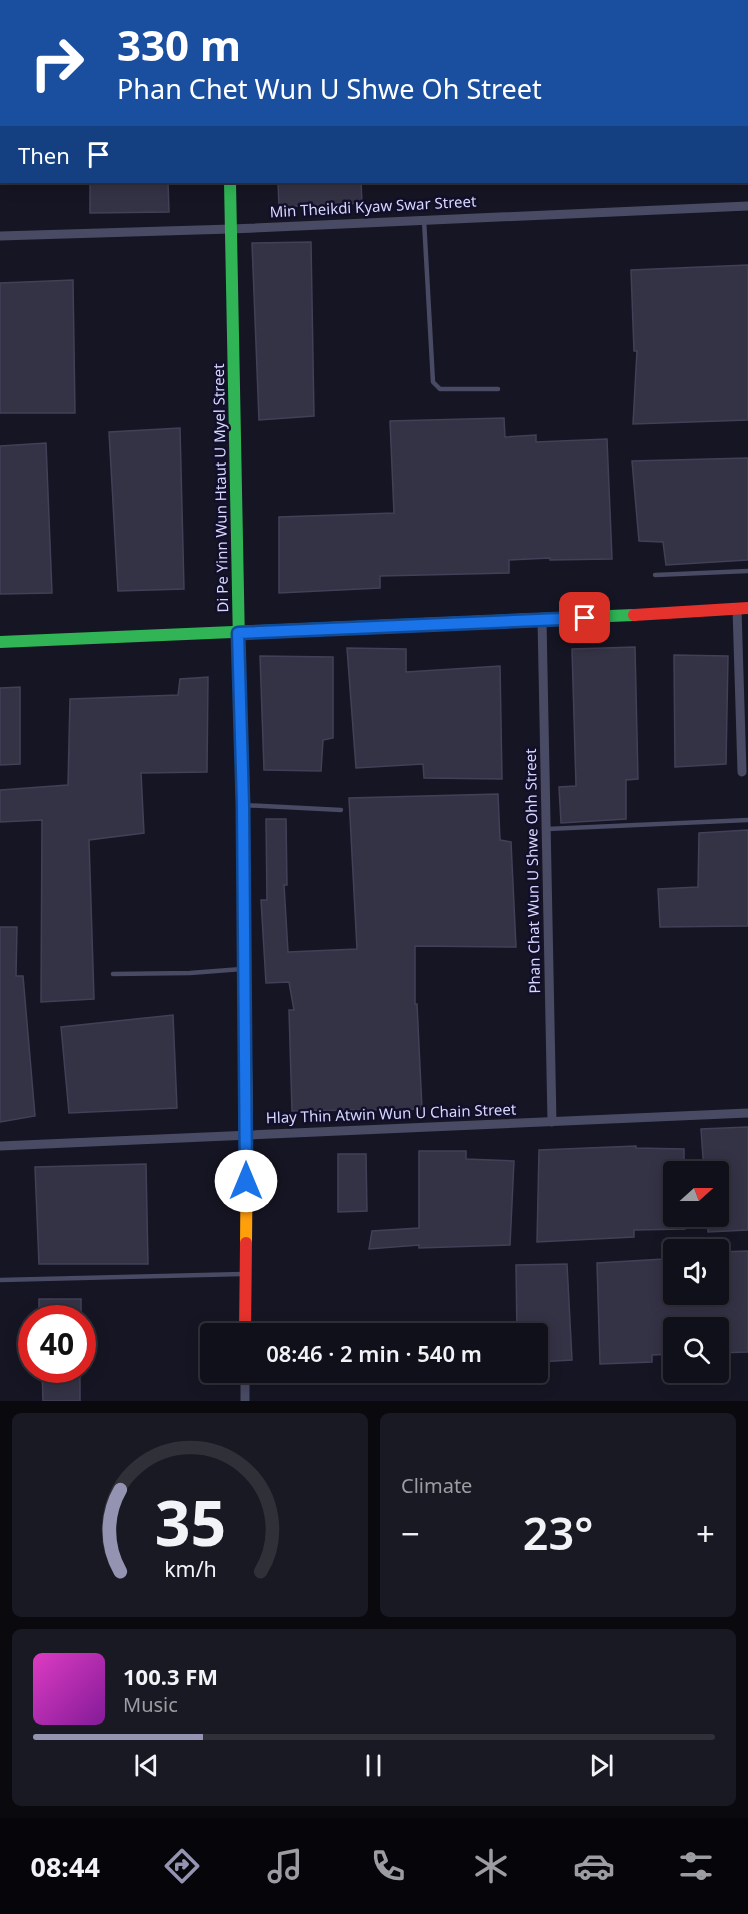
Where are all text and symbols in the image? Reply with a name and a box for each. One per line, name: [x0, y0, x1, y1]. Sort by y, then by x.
text: 330 m: [117, 16, 241, 73]
icon: right: [18, 24, 96, 102]
text: Phan Chet Wun U Shwe Oh Street: [117, 70, 542, 107]
icon: arrive: [82, 138, 115, 171]
text: Then: [18, 140, 70, 170]
street label: Min Theikdi Kyaw Swar Street: [269, 191, 477, 221]
street label: Di Pe Yinn Wun Htaut U Myel Street: [208, 363, 232, 613]
pin: [559, 592, 610, 643]
icon: arrive: [568, 601, 601, 634]
street label: Phan Chat Wun U Shwe Ohh Street: [520, 748, 544, 994]
street label: Hlay Thin Atwin Wun U Chain Street: [265, 1099, 517, 1127]
position arrow: [214, 1149, 278, 1213]
north arrow: [663, 1161, 729, 1227]
map controls: [663, 1161, 729, 1383]
button: sound: [663, 1239, 729, 1305]
speed limit sign: 40: [18, 1305, 96, 1383]
button: search: [663, 1317, 729, 1383]
text: 08:46 · 2 min · 540 m: [266, 1338, 482, 1368]
text: Climate: [401, 1472, 472, 1499]
text: 35: [154, 1479, 226, 1564]
text: 23°: [523, 1502, 593, 1563]
text: −: [401, 1511, 420, 1556]
text: +: [696, 1511, 715, 1556]
text: km/h: [164, 1554, 216, 1583]
text: 100.3 FM: [123, 1661, 218, 1691]
text: Music: [123, 1691, 178, 1718]
icon: previous: [130, 1749, 163, 1782]
icon: pause: [357, 1749, 390, 1782]
icon: next: [585, 1749, 618, 1782]
icon: directions: [161, 1845, 203, 1887]
icon: music: [264, 1845, 306, 1887]
icon: phone: [367, 1845, 409, 1887]
icon: climate: [470, 1845, 512, 1887]
icon: car: [573, 1845, 615, 1887]
icon: filters: [675, 1845, 717, 1887]
text: 08:44: [30, 1848, 100, 1885]

